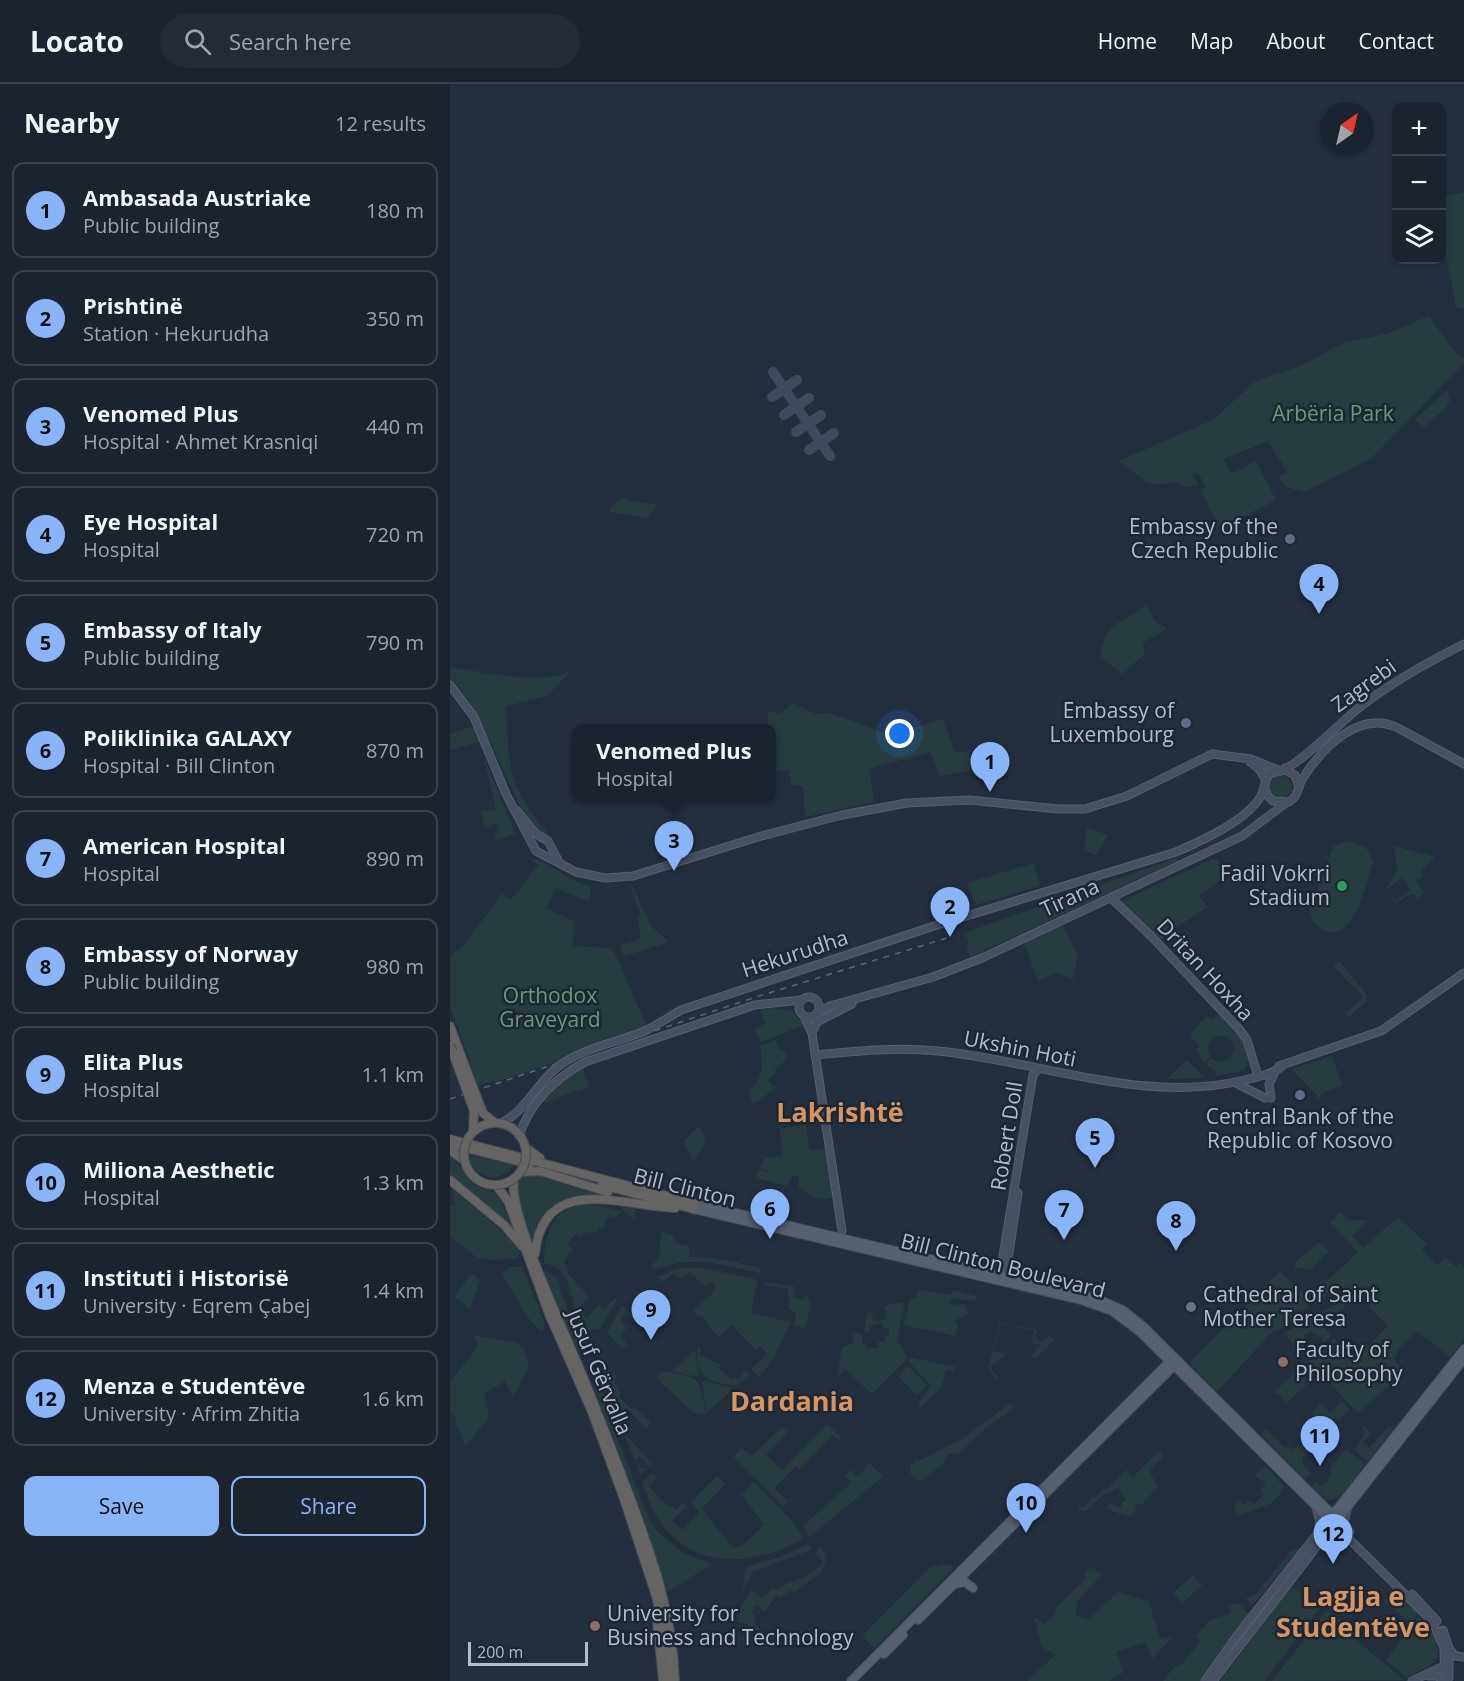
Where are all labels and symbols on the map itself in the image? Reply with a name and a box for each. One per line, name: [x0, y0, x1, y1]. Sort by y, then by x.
north arrow: [1320, 102, 1374, 156]
park label: Arbëria Park: [1272, 399, 1394, 427]
place label: Embassy of the Czech Republic: [1129, 512, 1278, 564]
marker: Embassy of the Czech Republic: [1283, 532, 1297, 546]
pin: 4: [1300, 564, 1338, 614]
street label: Zagrebi: [1325, 652, 1401, 718]
place label: Embassy of Luxembourg: [1050, 696, 1176, 748]
marker: Embassy of Luxembourg: [1179, 716, 1193, 730]
your location: [885, 719, 914, 748]
pin: 1: [970, 742, 1010, 792]
pin: 3: [654, 822, 694, 871]
place label: Fadil Vokrri Stadium: [1220, 859, 1330, 911]
street label: Tirana: [1036, 871, 1103, 923]
marker: Fadil Vokrri Stadium: [1335, 879, 1349, 893]
pin: 2: [930, 888, 970, 937]
street label: Dritan Hoxha: [1151, 912, 1260, 1027]
street label: Hekurudha: [738, 923, 851, 983]
park label: Orthodox Graveyard: [499, 981, 601, 1033]
street label: Ukshin Hoti: [962, 1023, 1079, 1073]
street label: Robert Doll: [984, 1079, 1028, 1192]
marker: Central Bank of the Republic of Kosovo: [1293, 1088, 1307, 1102]
district label: Lakrishtë: [776, 1093, 904, 1130]
place label: Central Bank of the Republic of Kosovo: [1206, 1102, 1394, 1154]
pin: 5: [1076, 1118, 1114, 1168]
street label: Bill Clinton: [631, 1161, 739, 1213]
pin: 6: [750, 1190, 790, 1239]
pin: 7: [1044, 1190, 1084, 1240]
pin: 8: [1156, 1202, 1196, 1251]
street label: Bill Clinton Boulevard: [898, 1226, 1108, 1304]
place label: Cathedral of Saint Mother Teresa: [1203, 1280, 1378, 1332]
pin: 9: [632, 1290, 670, 1340]
marker: Cathedral of Saint Mother Teresa: [1184, 1300, 1198, 1314]
street label: Jusuf Gërvalla: [560, 1303, 639, 1439]
place label: Faculty of Philosophy: [1295, 1335, 1403, 1387]
marker: Faculty of Philosophy: [1276, 1355, 1290, 1369]
district label: Dardania: [730, 1382, 854, 1419]
pin: 11: [1300, 1416, 1340, 1466]
pin: 10: [1006, 1484, 1046, 1533]
pin: 12: [1314, 1514, 1352, 1564]
district label: Lagjja e Studentëve: [1276, 1577, 1430, 1645]
place label: University for Business and Technology: [607, 1599, 854, 1651]
marker: University for Business and Technology: [588, 1619, 602, 1633]
scale bar: [468, 1639, 588, 1666]

